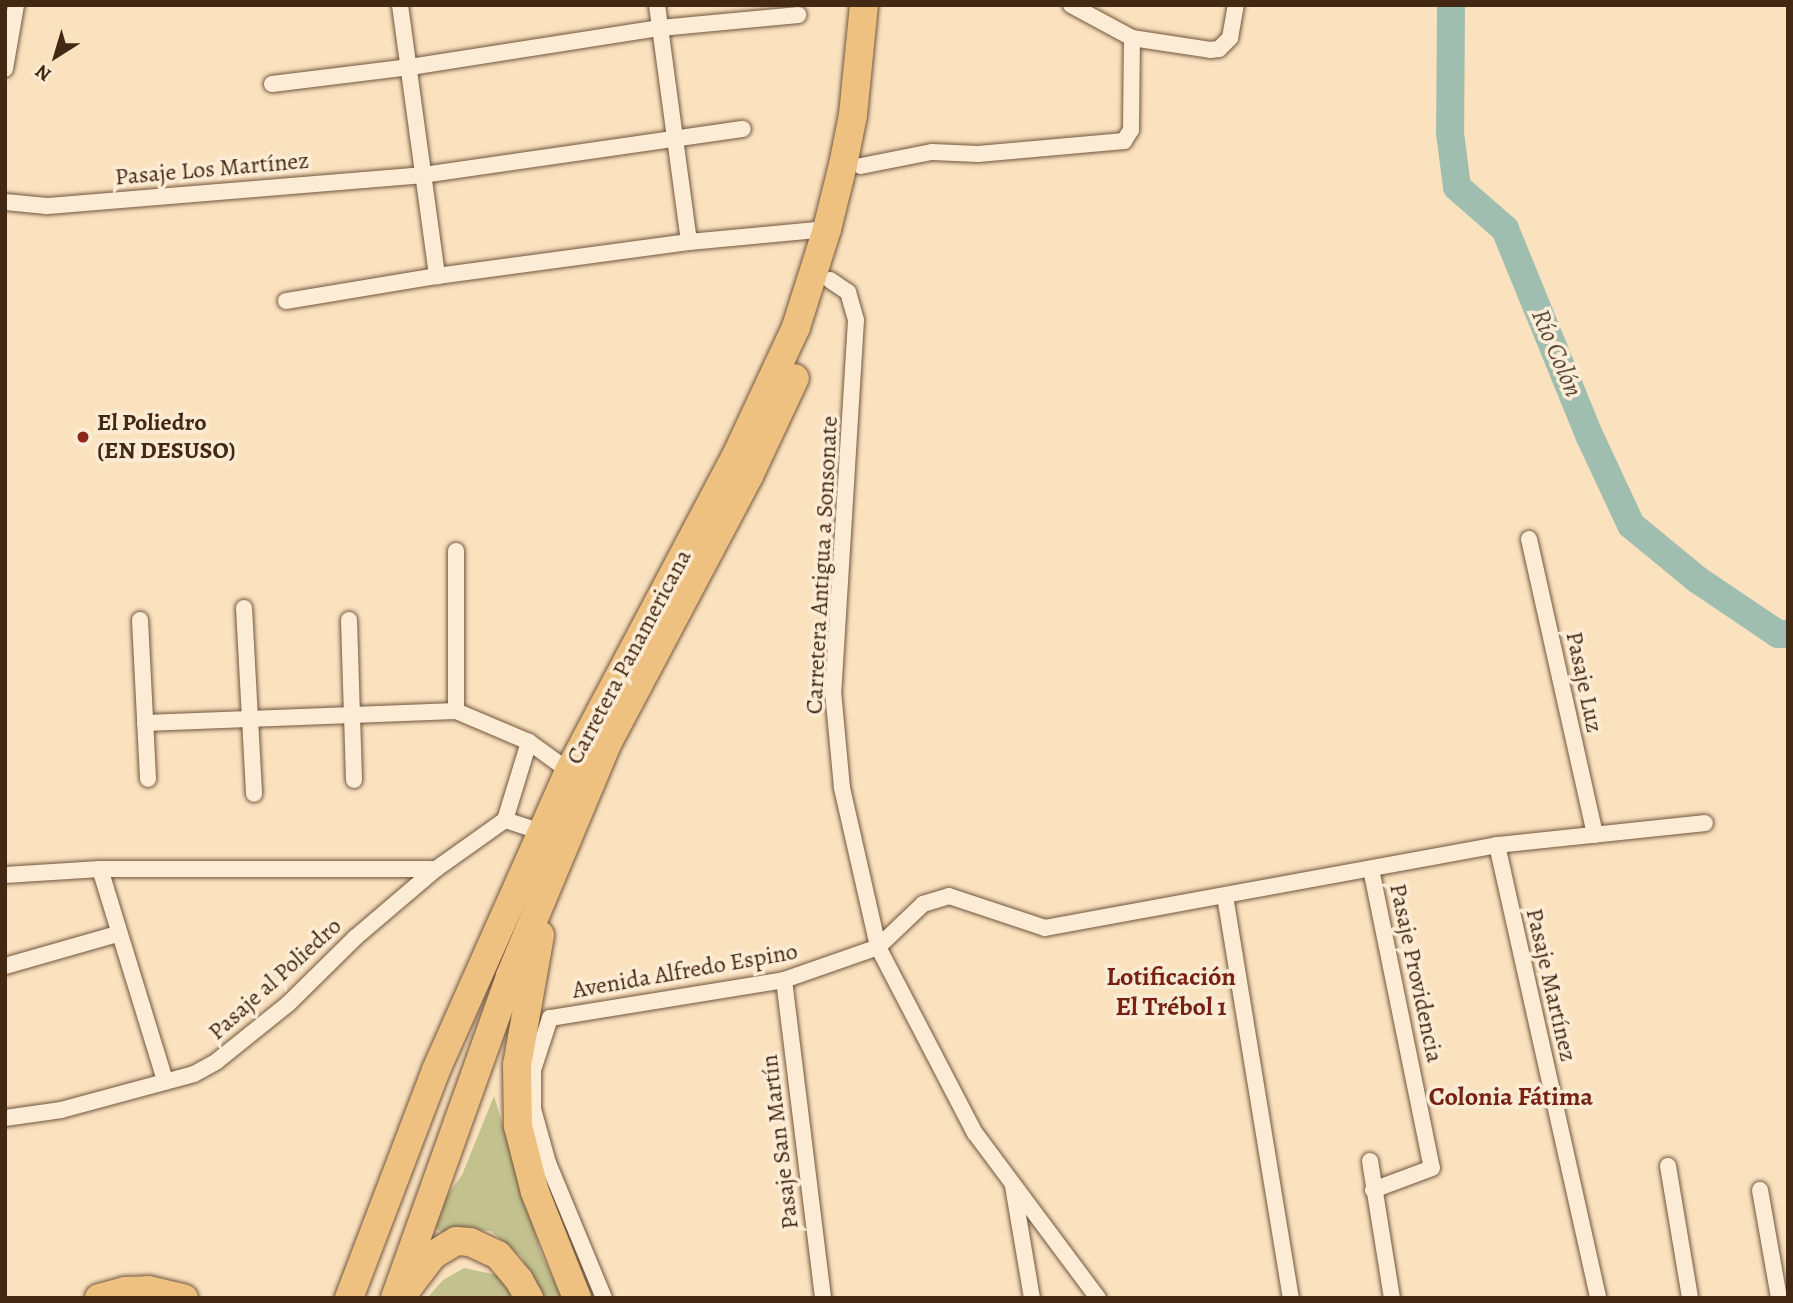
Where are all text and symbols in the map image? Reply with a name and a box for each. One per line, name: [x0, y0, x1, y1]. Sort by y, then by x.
north arrow: [21, 21, 91, 91]
text: N: [30, 58, 57, 87]
street label: Pasaje Los Martínez: [114, 146, 310, 192]
water label: Río Colón: [1525, 304, 1589, 402]
place label: El Poliedro (EN DESUSO): [97, 409, 236, 465]
street label: Carretera Antigua a Sonsonate: [800, 415, 844, 715]
marker: El Poliedro (EN DESUSO): [75, 429, 91, 445]
street label: Carretera Panamericana: [560, 545, 698, 769]
street label: Pasaje Luz: [1559, 629, 1609, 735]
street label: Pasaje Providencia: [1383, 881, 1449, 1065]
street label: Pasaje Martínez: [1519, 906, 1583, 1064]
street label: Pasaje al Poliedro: [202, 912, 348, 1046]
street label: Avenida Alfredo Espino: [570, 937, 800, 1005]
district label: Lotificación El Trébol 1: [1106, 961, 1236, 1023]
street label: Pasaje San Martín: [755, 1053, 805, 1231]
district label: Colonia Fátima: [1429, 1081, 1593, 1113]

